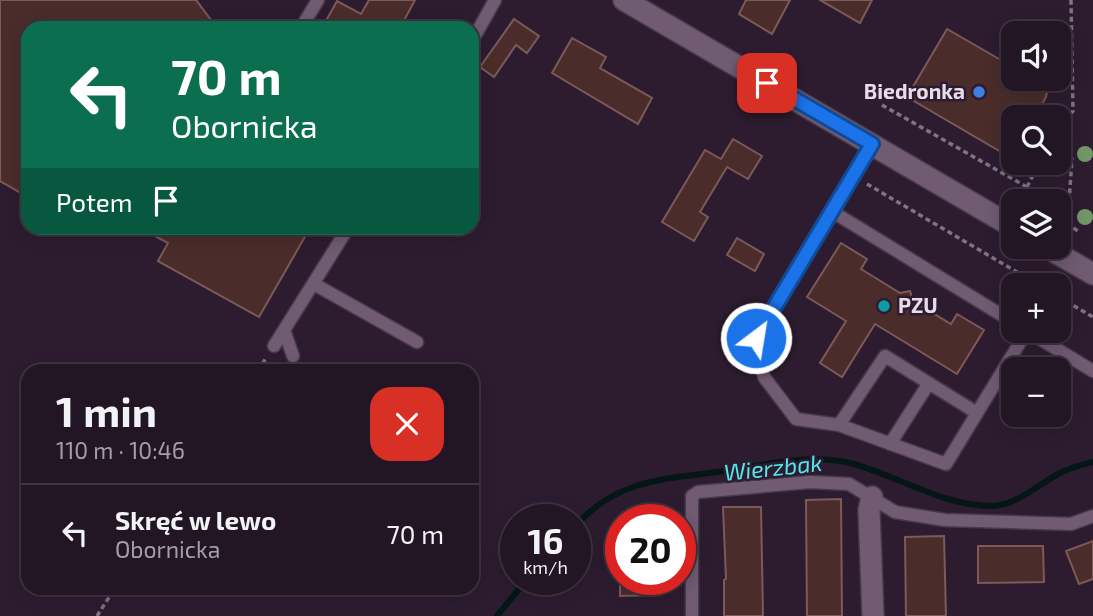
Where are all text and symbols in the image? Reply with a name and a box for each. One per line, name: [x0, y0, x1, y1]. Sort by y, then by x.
map controls: [1001, 21, 1071, 427]
button: sound: [1001, 21, 1071, 91]
text: 70 m: [171, 46, 282, 105]
icon: left: [56, 49, 147, 140]
pin: [737, 53, 797, 113]
icon: arrive: [748, 64, 786, 102]
place label: Biedronka: [864, 78, 965, 103]
marker: Biedronka: [971, 84, 987, 100]
button: search: [1001, 105, 1071, 175]
text: Obornicka: [171, 106, 318, 144]
icon: arrive: [147, 182, 185, 220]
text: Potem: [56, 186, 133, 217]
button: layers: [1001, 189, 1071, 259]
button: +: [1001, 273, 1071, 343]
place label: PZU: [898, 292, 938, 317]
marker: PZU: [876, 298, 892, 314]
position arrow: [719, 301, 793, 375]
button: −: [1001, 357, 1071, 427]
text: 1 min: [56, 385, 157, 435]
button: close: [370, 387, 444, 461]
text: 110 m · 10:46: [56, 436, 185, 464]
water label: Wierzbak: [722, 448, 823, 486]
text: Skręć w lewo: [115, 504, 276, 535]
speed limit sign: 20: [605, 504, 696, 595]
icon: left: [56, 514, 94, 552]
text: 70 m: [386, 518, 444, 549]
text: 16: [528, 519, 563, 561]
text: Obornicka: [115, 535, 220, 563]
text: km/h: [523, 556, 568, 578]

